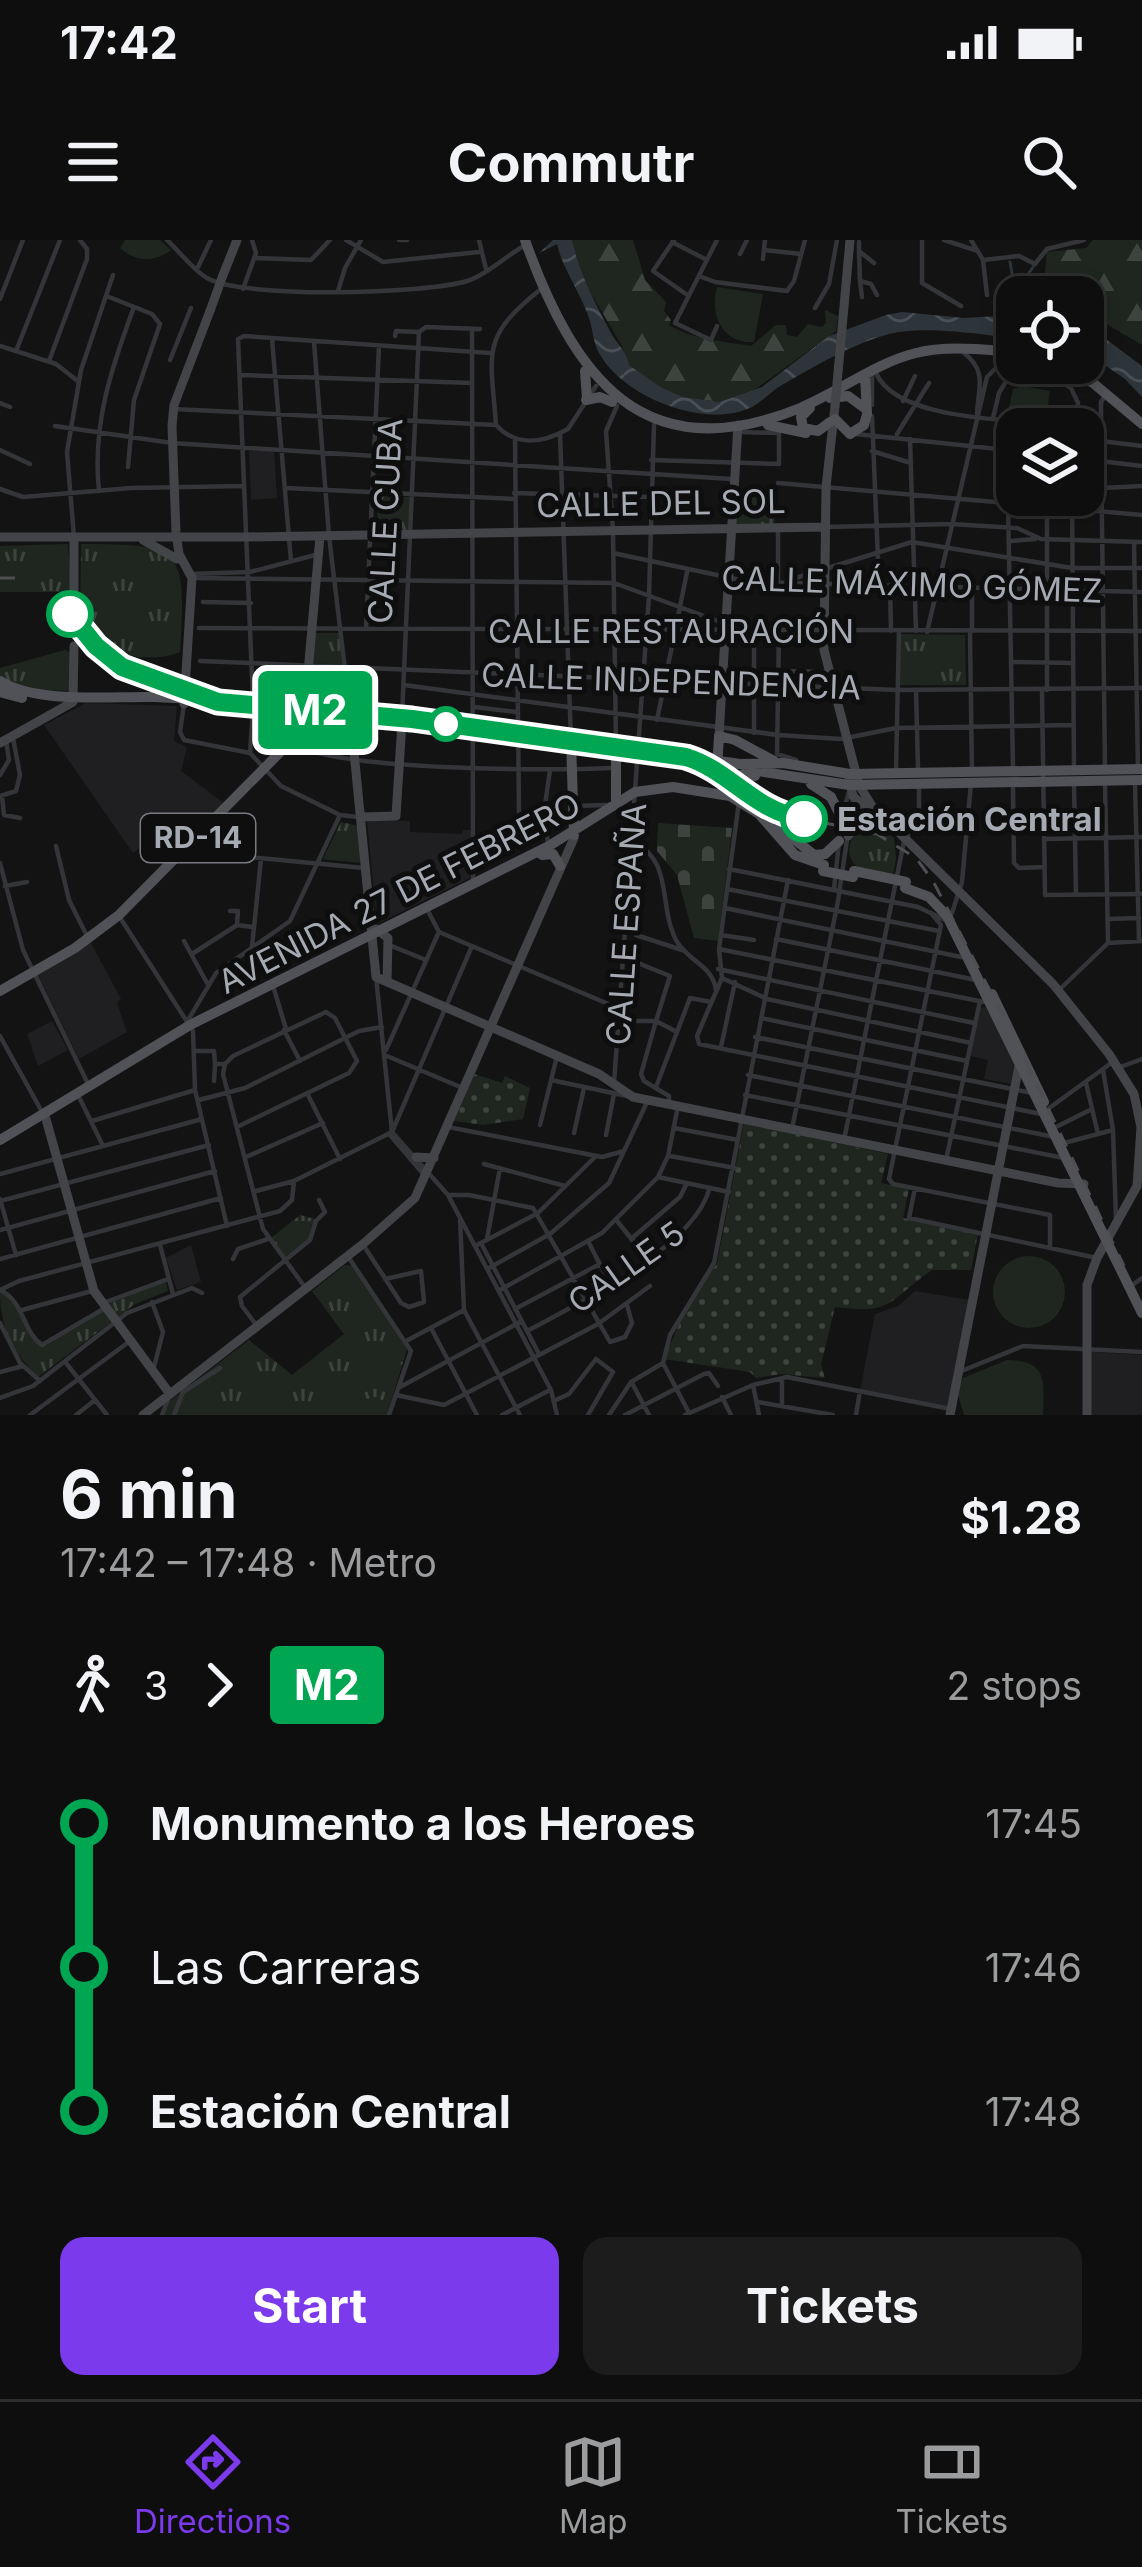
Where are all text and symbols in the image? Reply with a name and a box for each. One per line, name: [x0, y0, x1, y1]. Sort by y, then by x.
text: 17:42: [60, 15, 178, 70]
icon: menu: [60, 129, 126, 195]
icon: search: [1016, 129, 1082, 195]
text: Commutr: [447, 130, 695, 195]
map controls: [996, 276, 1104, 516]
button: locate: [996, 276, 1104, 384]
button: layers: [996, 408, 1104, 516]
street label: CALLE CUBA: [360, 417, 410, 625]
street label: CALLE DEL SOL: [536, 481, 786, 525]
street label: CALLE MÁXIMO GÓMEZ: [721, 557, 1103, 611]
unlabelled marker: [48, 592, 92, 636]
street label: CALLE RESTAURACIÓN: [488, 611, 854, 651]
street label: CALLE INDEPENDENCIA: [480, 654, 862, 708]
line badge: M2: [261, 671, 369, 749]
text: M2: [282, 684, 348, 735]
unlabelled marker: [430, 708, 462, 740]
street label: AVENIDA 27 DE FEBRERO: [211, 784, 587, 1002]
marker: Estación Central: [782, 797, 826, 841]
place label: Estación Central: [837, 799, 1102, 839]
street label: CALLE ESPAÑA: [598, 802, 654, 1046]
road number: RD-14: [141, 814, 255, 862]
street label: CALLE 5: [560, 1213, 692, 1321]
text: 6 min: [60, 1454, 238, 1534]
text: $1.28: [960, 1490, 1082, 1545]
text: 17:42 – 17:48 · Metro: [60, 1539, 437, 1586]
icon: walk: [60, 1652, 126, 1718]
icon: forward: [186, 1652, 252, 1718]
text: M2: [294, 1659, 360, 1710]
text: 3: [144, 1662, 168, 1709]
text: 2 stops: [946, 1662, 1082, 1709]
text: Monumento a los Heroes: [150, 1796, 695, 1851]
text: 17:45: [985, 1800, 1082, 1847]
text: Las Carreras: [150, 1940, 421, 1995]
text: 17:46: [985, 1944, 1082, 1991]
text: Estación Central: [150, 2084, 511, 2139]
text: 17:48: [985, 2088, 1082, 2135]
button: Start: [60, 2237, 559, 2375]
button: Tickets: [583, 2237, 1082, 2375]
tab: Directions: [134, 2429, 291, 2541]
tab: Map: [559, 2429, 628, 2541]
tab: Tickets: [895, 2429, 1008, 2541]

